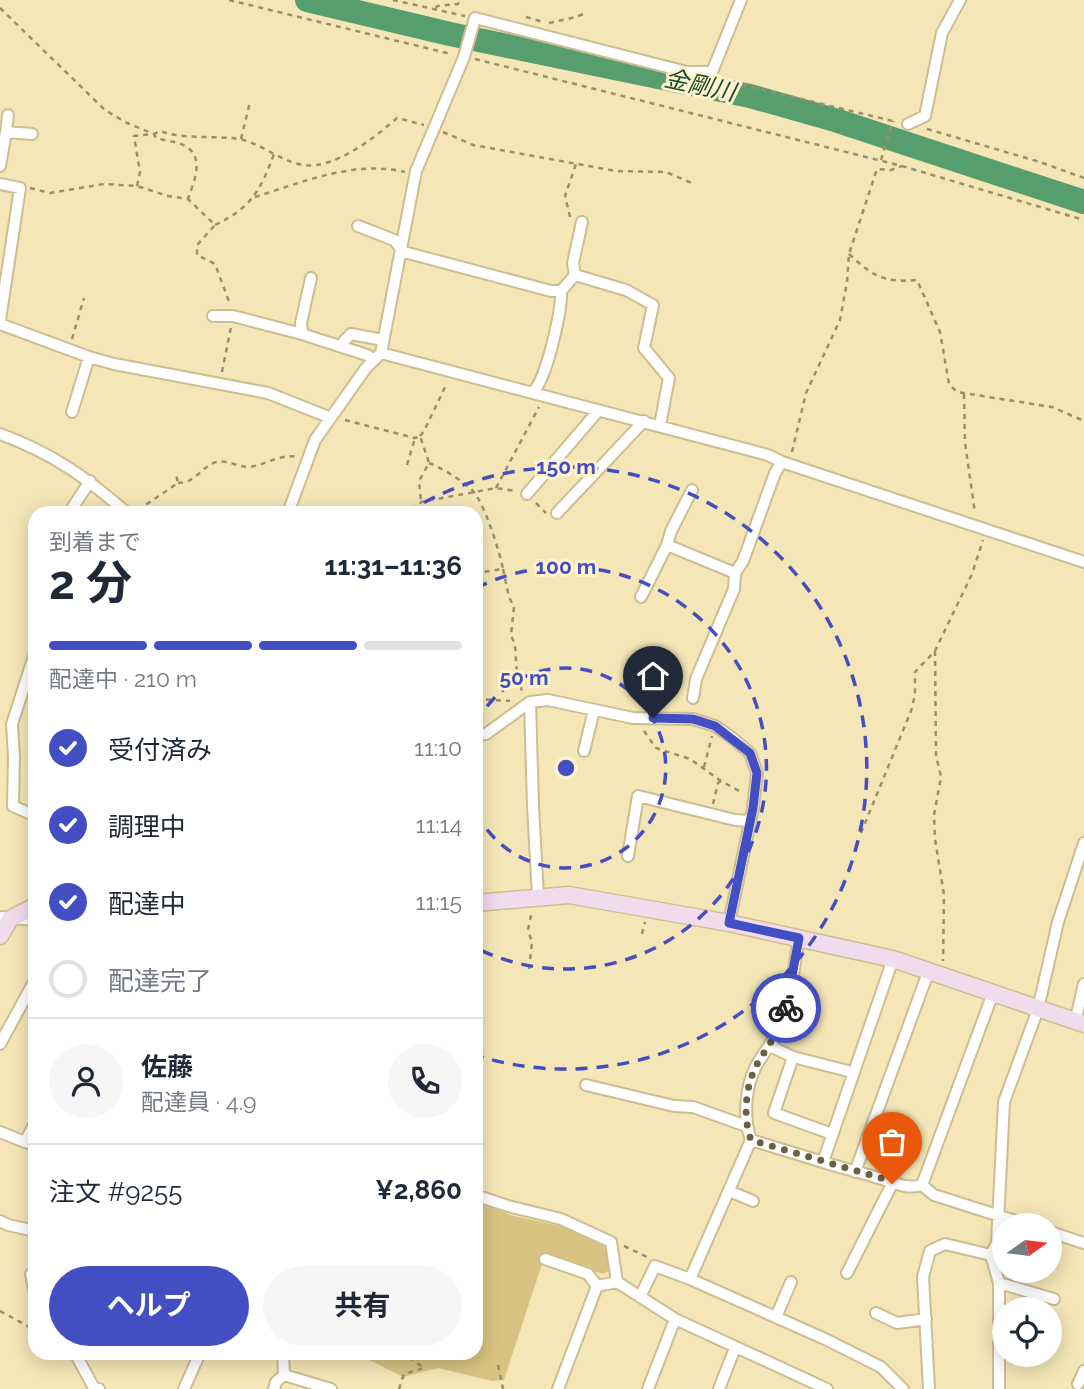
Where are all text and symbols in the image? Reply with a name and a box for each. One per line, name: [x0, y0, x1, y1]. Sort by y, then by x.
water label: 金剛川: [662, 63, 741, 107]
text: 150 m: [536, 454, 596, 479]
text: 到着まで: [49, 528, 141, 555]
text: 11:31–11:36: [325, 551, 462, 581]
text: 100 m: [536, 554, 596, 579]
text: 2 分: [49, 556, 132, 610]
pin: [623, 646, 683, 718]
icon: home: [634, 657, 672, 695]
text: 配達中 · 210 m: [49, 665, 197, 692]
text: 50 m: [499, 665, 549, 690]
icon: check: [49, 729, 87, 767]
text: 11:10: [414, 734, 462, 761]
text: 受付済み: [108, 735, 212, 765]
centre of rings: [554, 756, 578, 780]
icon: check: [49, 806, 87, 844]
text: 11:14: [416, 811, 462, 838]
text: 調理中: [108, 812, 186, 842]
icon: check: [49, 883, 87, 921]
text: 11:15: [416, 888, 462, 915]
text: 配達中: [108, 889, 186, 919]
text: 配達完了: [108, 966, 212, 996]
courier: [751, 973, 821, 1043]
icon: bike: [767, 989, 805, 1027]
button: person: [49, 1044, 123, 1118]
button: phone: [388, 1044, 462, 1118]
text: 佐藤: [141, 1052, 193, 1082]
text: 配達員 · 4.9: [141, 1088, 256, 1115]
pin: [862, 1112, 922, 1184]
icon: bag: [873, 1123, 911, 1161]
text: ¥2,860: [375, 1175, 462, 1205]
text: 注文 #9255: [49, 1177, 182, 1207]
north arrow: [992, 1213, 1062, 1283]
map controls: [992, 1213, 1062, 1367]
button: ヘルプ: [49, 1266, 249, 1346]
button: 共有: [263, 1266, 462, 1346]
button: locate: [992, 1297, 1062, 1367]

